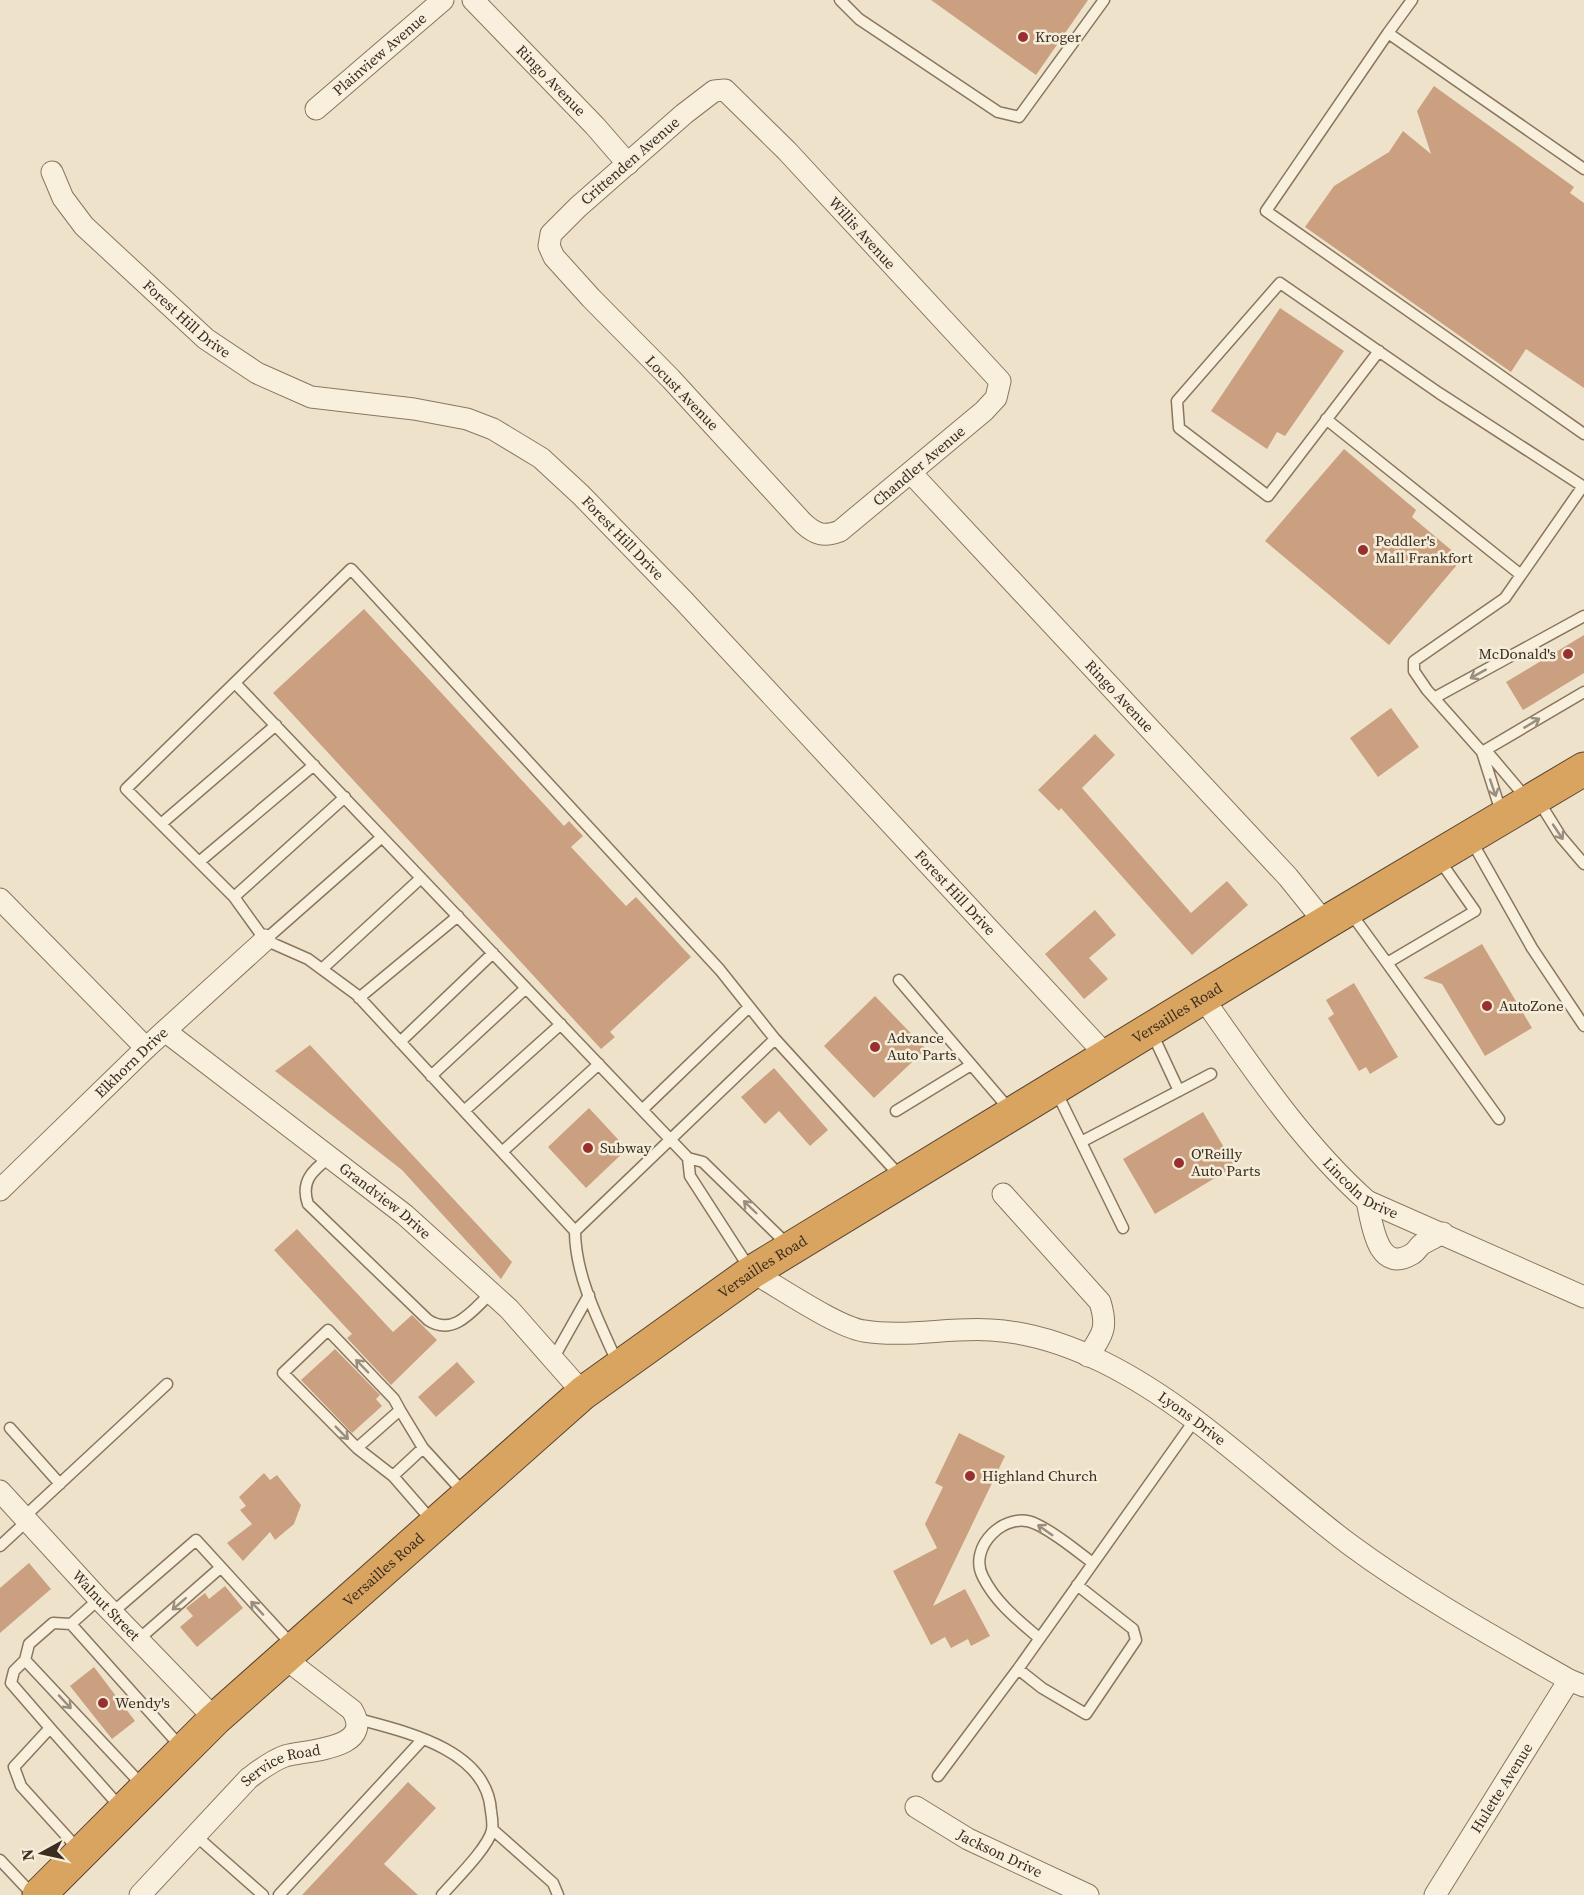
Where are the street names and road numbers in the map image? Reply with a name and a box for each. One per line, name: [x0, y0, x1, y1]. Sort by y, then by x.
street label: Plainview Avenue: [328, 7, 431, 100]
street label: Ringo Avenue: [512, 40, 591, 121]
street label: Crittenden Avenue: [576, 112, 684, 210]
street label: Willis Avenue: [824, 192, 901, 274]
street label: Forest Hill Drive: [139, 275, 235, 363]
street label: Locust Avenue: [641, 350, 724, 435]
street label: Chandler Avenue: [868, 420, 970, 511]
street label: Forest Hill Drive: [577, 491, 669, 585]
street label: Ringo Avenue: [1081, 655, 1159, 737]
street label: Forest Hill Drive: [910, 845, 1001, 940]
street label: Versailles Road: [1128, 977, 1226, 1048]
street label: Elkhorn Drive: [90, 1022, 173, 1102]
street label: Lincoln Drive: [1318, 1153, 1402, 1224]
street label: Grandview Drive: [335, 1157, 436, 1244]
street label: Versailles Road: [713, 1230, 811, 1303]
street label: Lyons Drive: [1154, 1386, 1231, 1450]
street label: Versailles Road: [338, 1527, 429, 1611]
street label: Walnut Street: [67, 1565, 145, 1645]
street label: Hulette Avenue: [1465, 1738, 1537, 1837]
street label: Service Road: [235, 1739, 323, 1791]
street label: Jackson Drive: [953, 1823, 1046, 1882]

